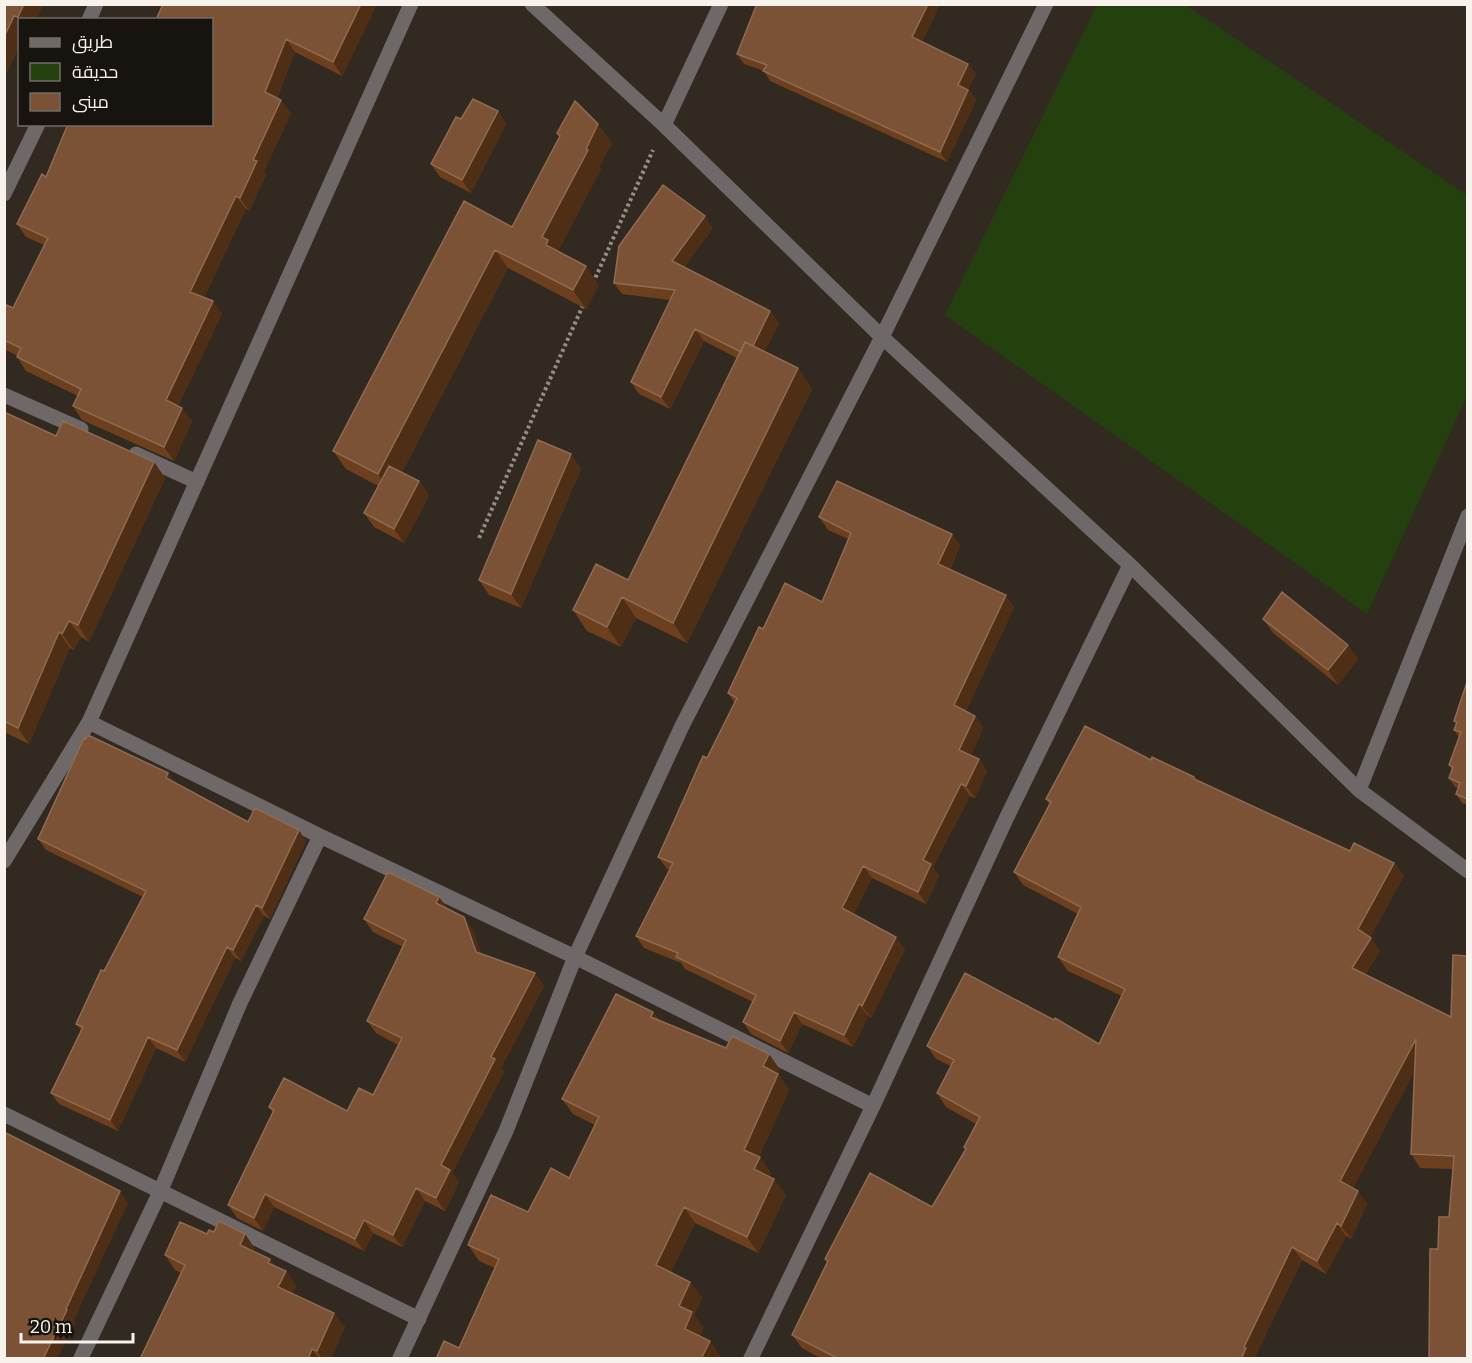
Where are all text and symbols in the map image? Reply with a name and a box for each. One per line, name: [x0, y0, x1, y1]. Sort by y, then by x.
legend: [18, 18, 213, 126]
text: طريق: [72, 31, 113, 54]
text: حديقة: [72, 61, 118, 83]
text: مبنى: [72, 91, 109, 113]
scale bar: [21, 1306, 134, 1344]
text: 20 m: [30, 1316, 72, 1338]

